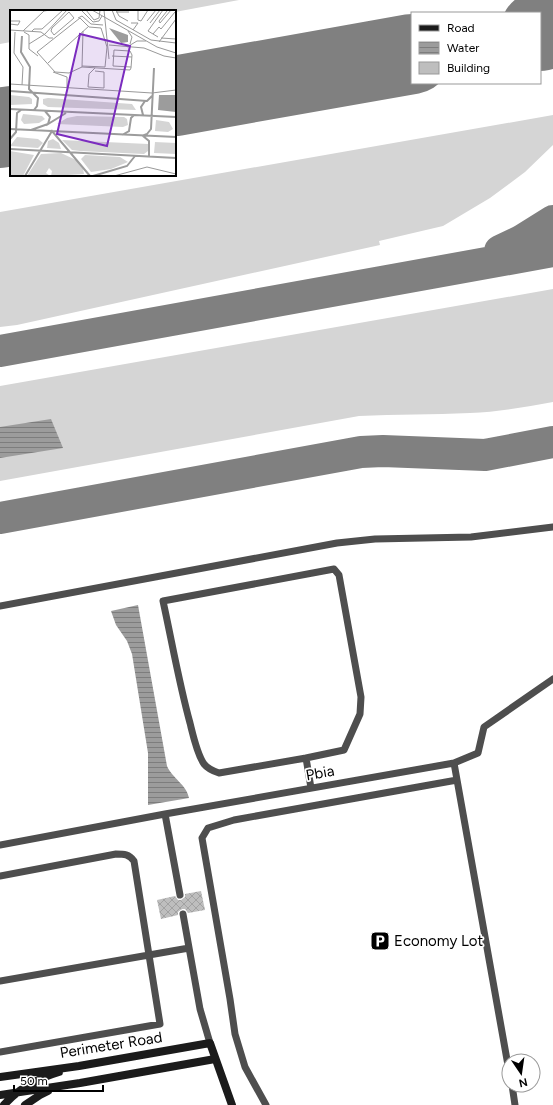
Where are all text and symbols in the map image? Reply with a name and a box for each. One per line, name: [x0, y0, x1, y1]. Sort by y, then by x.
inset map: [10, 10, 176, 176]
legend: [411, 12, 541, 84]
text: Road: [447, 21, 475, 35]
text: Water: [447, 41, 479, 55]
text: Building: [447, 61, 490, 75]
street label: Pbia: [304, 762, 336, 784]
parking icon: Economy Lot: [369, 930, 391, 952]
place label: Economy Lot: [394, 932, 484, 950]
street label: Perimeter Road: [59, 1028, 163, 1062]
north arrow: [501, 1053, 541, 1093]
scale bar: [14, 1067, 103, 1093]
text: 50 m: [20, 1074, 48, 1088]
text: N: [518, 1075, 529, 1090]

